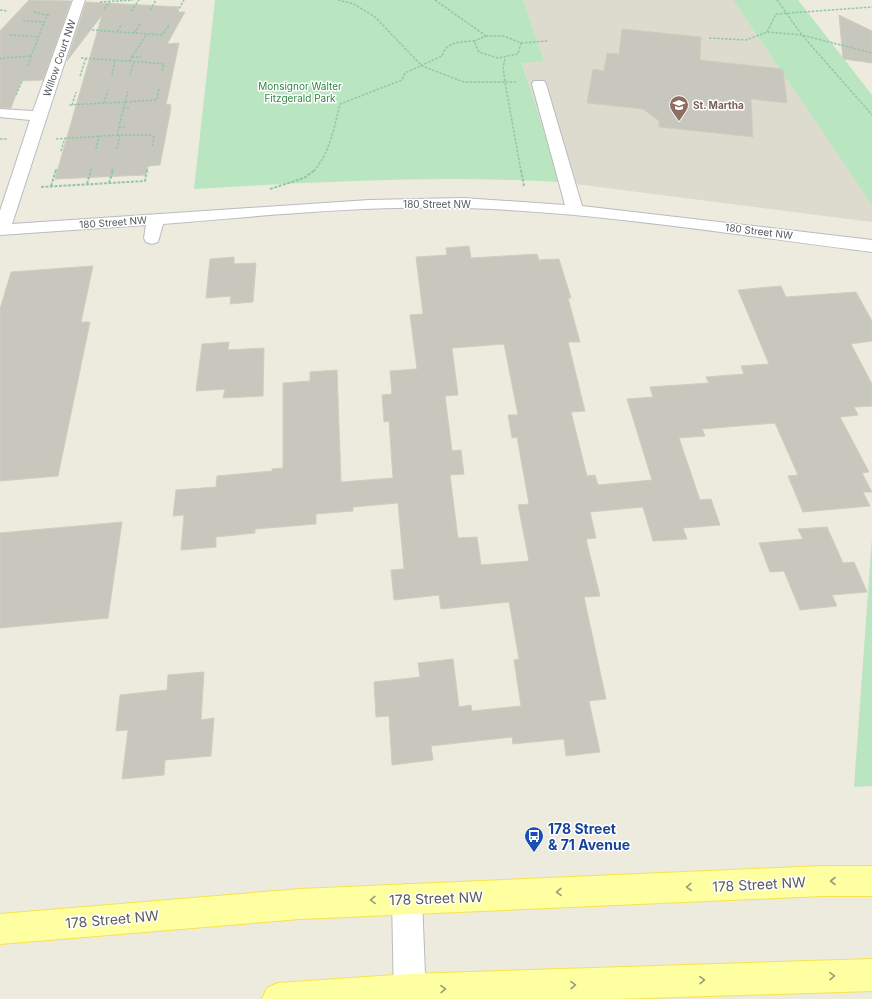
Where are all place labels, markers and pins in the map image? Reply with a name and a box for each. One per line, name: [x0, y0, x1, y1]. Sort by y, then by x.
school or university icon: St. Martha: [668, 94, 690, 122]
place label: St. Martha: [693, 99, 744, 111]
place label: 178 Street & 71 Avenue: [548, 820, 630, 853]
bus stop icon: 178 Street & 71 Avenue: [523, 825, 545, 853]

